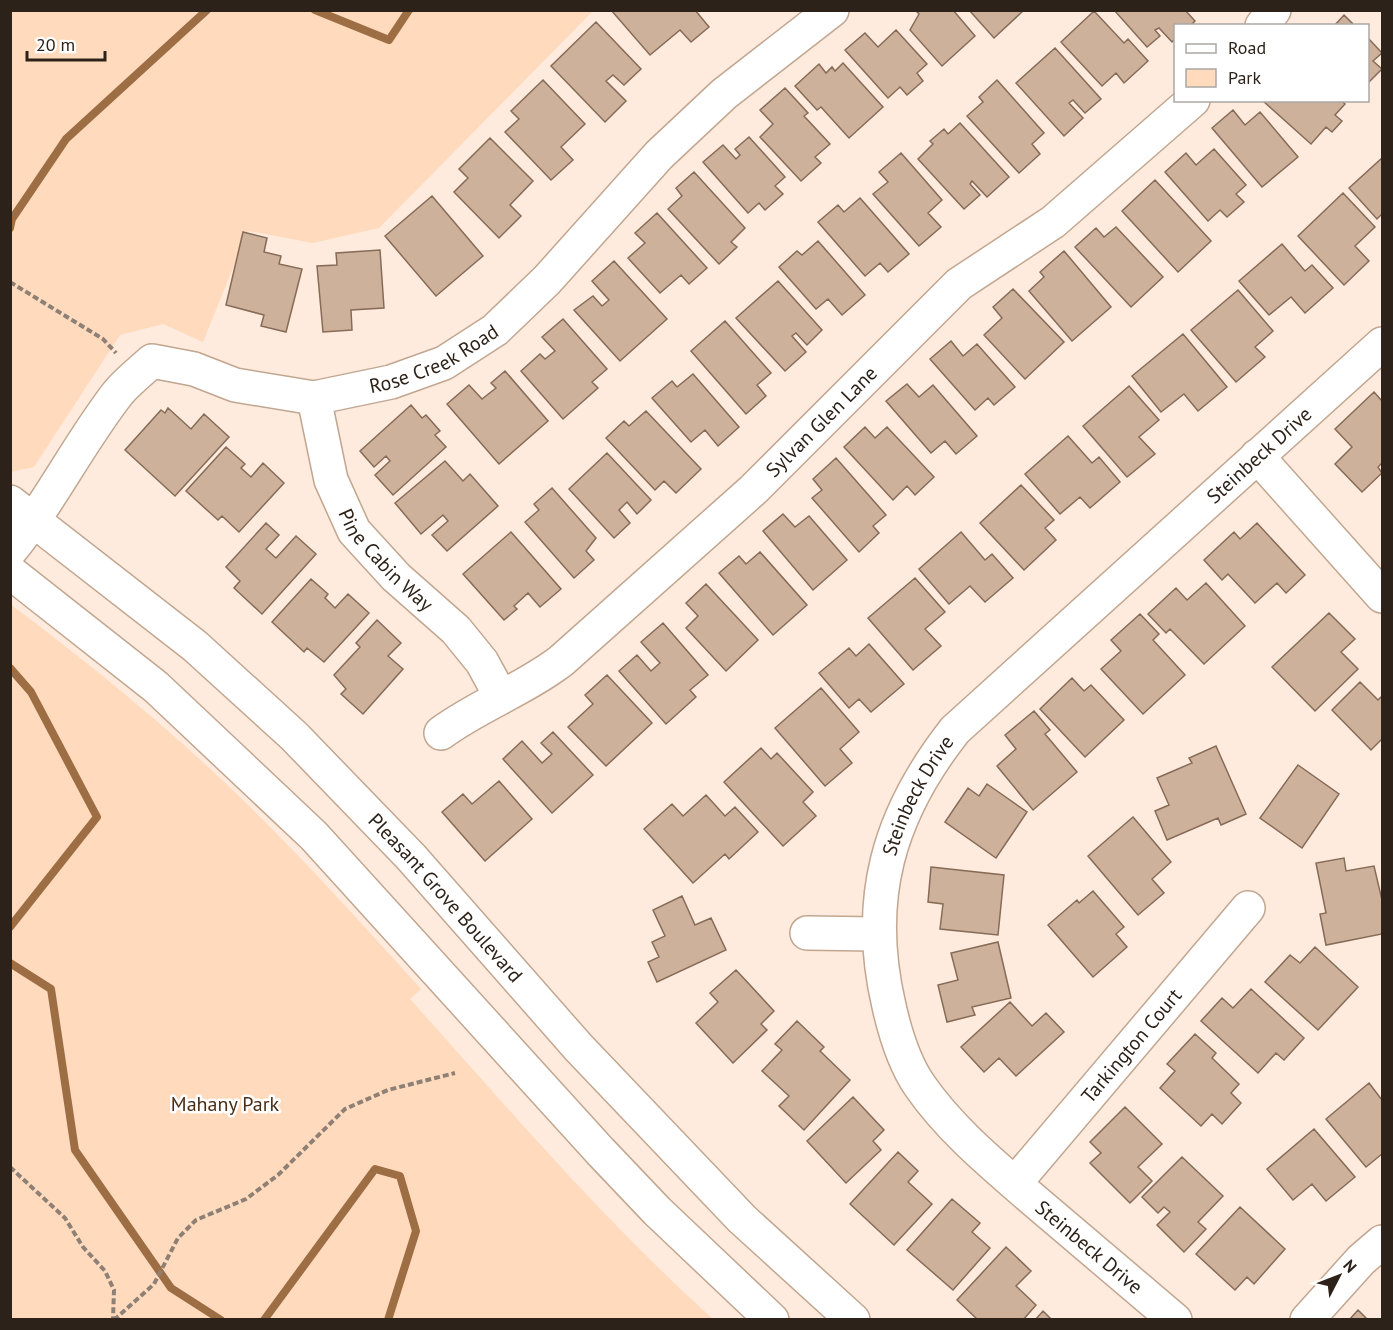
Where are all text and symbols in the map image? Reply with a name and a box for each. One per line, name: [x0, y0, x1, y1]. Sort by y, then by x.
scale bar: [27, 24, 105, 62]
legend: [1174, 24, 1369, 102]
text: 20 m: [36, 33, 75, 56]
text: Road: [1228, 36, 1266, 59]
text: Park: [1228, 66, 1261, 89]
street label: Rose Creek Road: [367, 318, 503, 399]
street label: Sylvan Glen Lane: [760, 360, 883, 483]
street label: Steinbeck Drive: [1201, 401, 1317, 509]
street label: Pine Cabin Way: [333, 504, 439, 617]
street label: Steinbeck Drive: [876, 730, 959, 859]
street label: Pleasant Grove Boulevard: [363, 808, 528, 988]
street label: Tarkington Court: [1075, 983, 1187, 1108]
park label: Mahany Park: [171, 1091, 280, 1117]
street label: Steinbeck Drive: [1030, 1194, 1148, 1300]
north arrow: [1309, 1246, 1369, 1306]
text: N: [1339, 1255, 1361, 1277]

